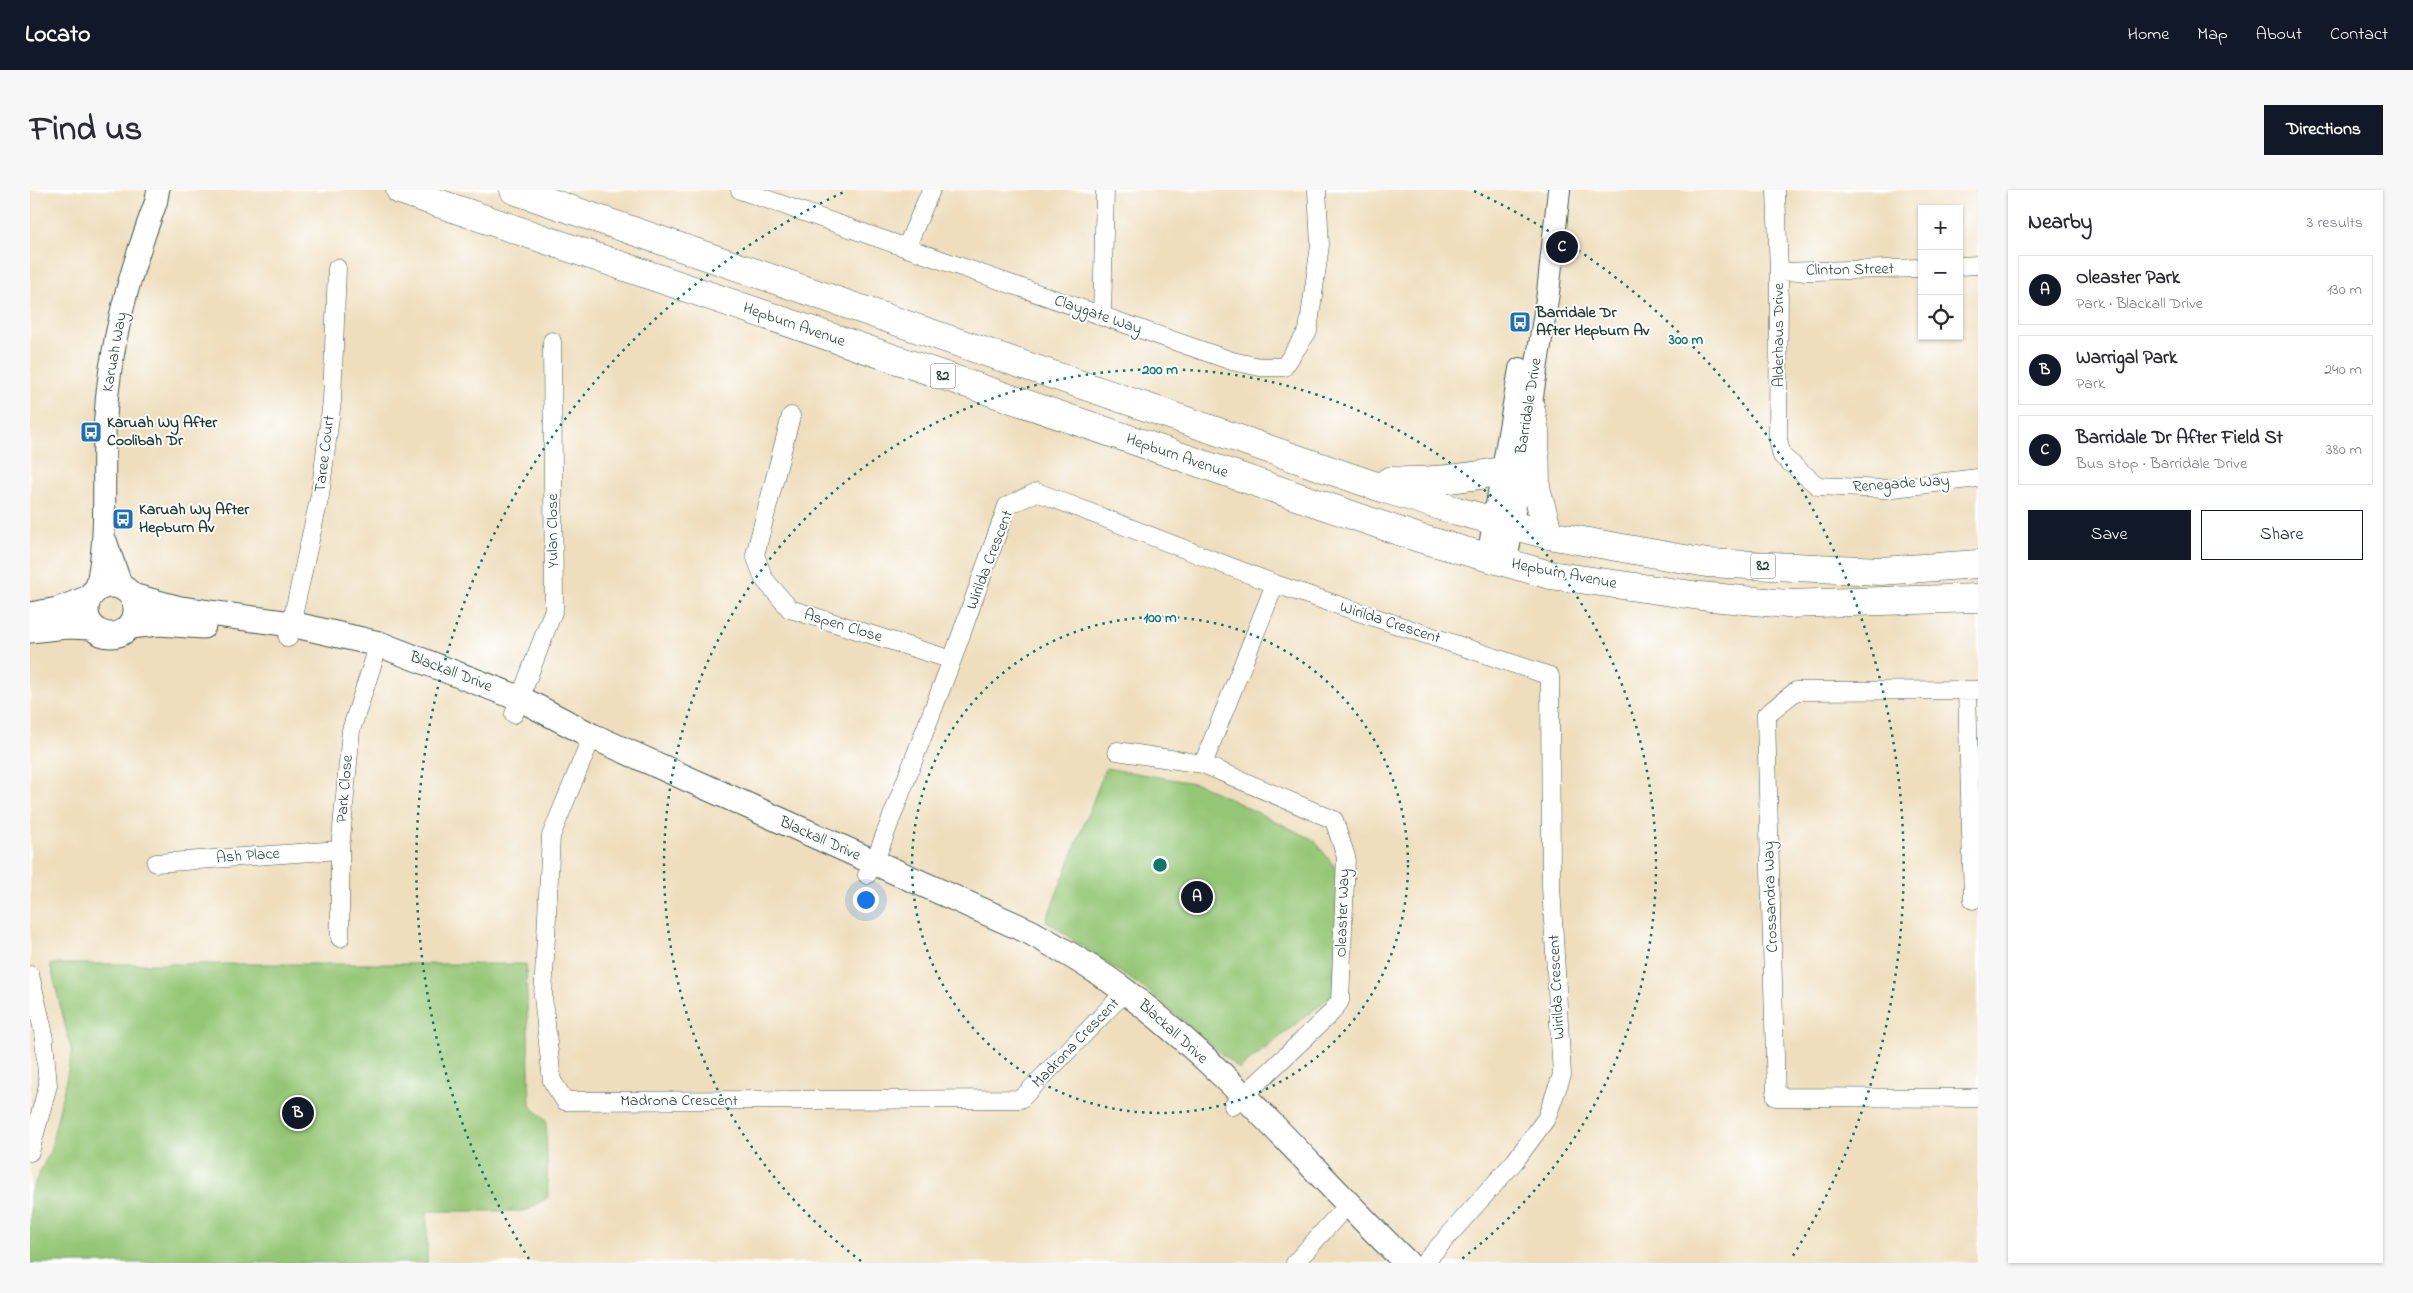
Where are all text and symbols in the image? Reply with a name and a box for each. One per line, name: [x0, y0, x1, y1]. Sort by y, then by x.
text: Locato: [25, 18, 91, 53]
text: Home: [2128, 22, 2169, 48]
text: Map: [2197, 22, 2228, 48]
text: About: [2256, 22, 2302, 48]
text: Contact: [2330, 22, 2388, 48]
text: Find us: [30, 105, 142, 156]
button: Directions: [2264, 105, 2383, 155]
map controls: [1918, 205, 1963, 340]
button: +: [1918, 205, 1963, 250]
text: Nearby: [2028, 208, 2092, 238]
text: 3 results: [2307, 211, 2363, 235]
pin: C: [1546, 228, 1578, 266]
button: −: [1918, 250, 1963, 295]
street label: Clinton Street: [1806, 257, 1895, 283]
text: Oleaster Park: [2076, 265, 2180, 292]
text: A: [2040, 278, 2050, 302]
text: 130 m: [2327, 278, 2362, 302]
street label: Alderhaus Drive: [1767, 282, 1791, 387]
street label: Claygate Way: [1051, 289, 1145, 341]
text: Park · Blackall Drive: [2076, 292, 2203, 316]
button: locate: [1918, 295, 1963, 340]
street label: Hepburn Avenue: [740, 296, 849, 354]
place label: Barridale Dr After Hepburn Av: [1535, 301, 1650, 343]
street label: Karuah Way: [96, 310, 134, 394]
bus stop icon: Barridale Dr After Hepburn Av: [1508, 310, 1532, 334]
text: 300 m: [1668, 329, 1704, 351]
text: Warrigal Park: [2076, 345, 2177, 372]
street label: Barridale Drive: [1509, 355, 1549, 457]
text: B: [2040, 358, 2050, 382]
text: 240 m: [2324, 358, 2362, 382]
text: 200 m: [1141, 359, 1178, 381]
road number: 82: [930, 364, 956, 388]
text: Park: [2076, 372, 2105, 396]
place label: Karuah Wy After Coolibah Dr: [107, 411, 218, 453]
street label: Taree Court: [308, 413, 342, 494]
bus stop icon: Karuah Wy After Coolibah Dr: [79, 420, 103, 444]
text: Barridale Dr After Field St: [2076, 425, 2283, 452]
street label: Hepburn Avenue: [1123, 427, 1232, 485]
text: C: [2041, 438, 2049, 462]
text: 380 m: [2326, 438, 2362, 462]
text: Bus stop · Barridale Drive: [2076, 452, 2247, 476]
street label: Renegade Way: [1852, 469, 1950, 499]
street label: Yulan Close: [541, 493, 565, 568]
place label: Karuah Wy After Hepburn Av: [139, 498, 250, 540]
street label: Wirilda Crescent: [960, 506, 1020, 613]
bus stop icon: Karuah Wy After Hepburn Av: [111, 507, 135, 531]
button: Save: [2028, 510, 2191, 560]
button: Share: [2201, 510, 2363, 560]
street label: Hepburn Avenue: [1509, 552, 1620, 596]
road number: 82: [1750, 554, 1776, 578]
street label: Wirilda Crescent: [1336, 595, 1444, 651]
street label: Aspen Close: [801, 603, 886, 650]
text: 100 m: [1143, 607, 1177, 629]
street label: Blackall Drive: [405, 645, 497, 699]
street label: Park Close: [330, 753, 360, 824]
street label: Blackall Drive: [775, 810, 865, 868]
street label: Crossandra Way: [1757, 841, 1785, 953]
street label: Ash Place: [215, 842, 281, 870]
centre of rings: [1151, 856, 1169, 874]
street label: Oleaster Way: [1329, 868, 1357, 958]
pin: A: [1181, 878, 1213, 916]
your location: [853, 887, 879, 913]
street label: Wirilda Crescent: [1542, 933, 1572, 1040]
street label: Madrona Crescent: [1026, 992, 1126, 1094]
street label: Blackall Drive: [1132, 993, 1214, 1070]
street label: Madrona Crescent: [620, 1089, 738, 1113]
pin: B: [282, 1094, 314, 1132]

